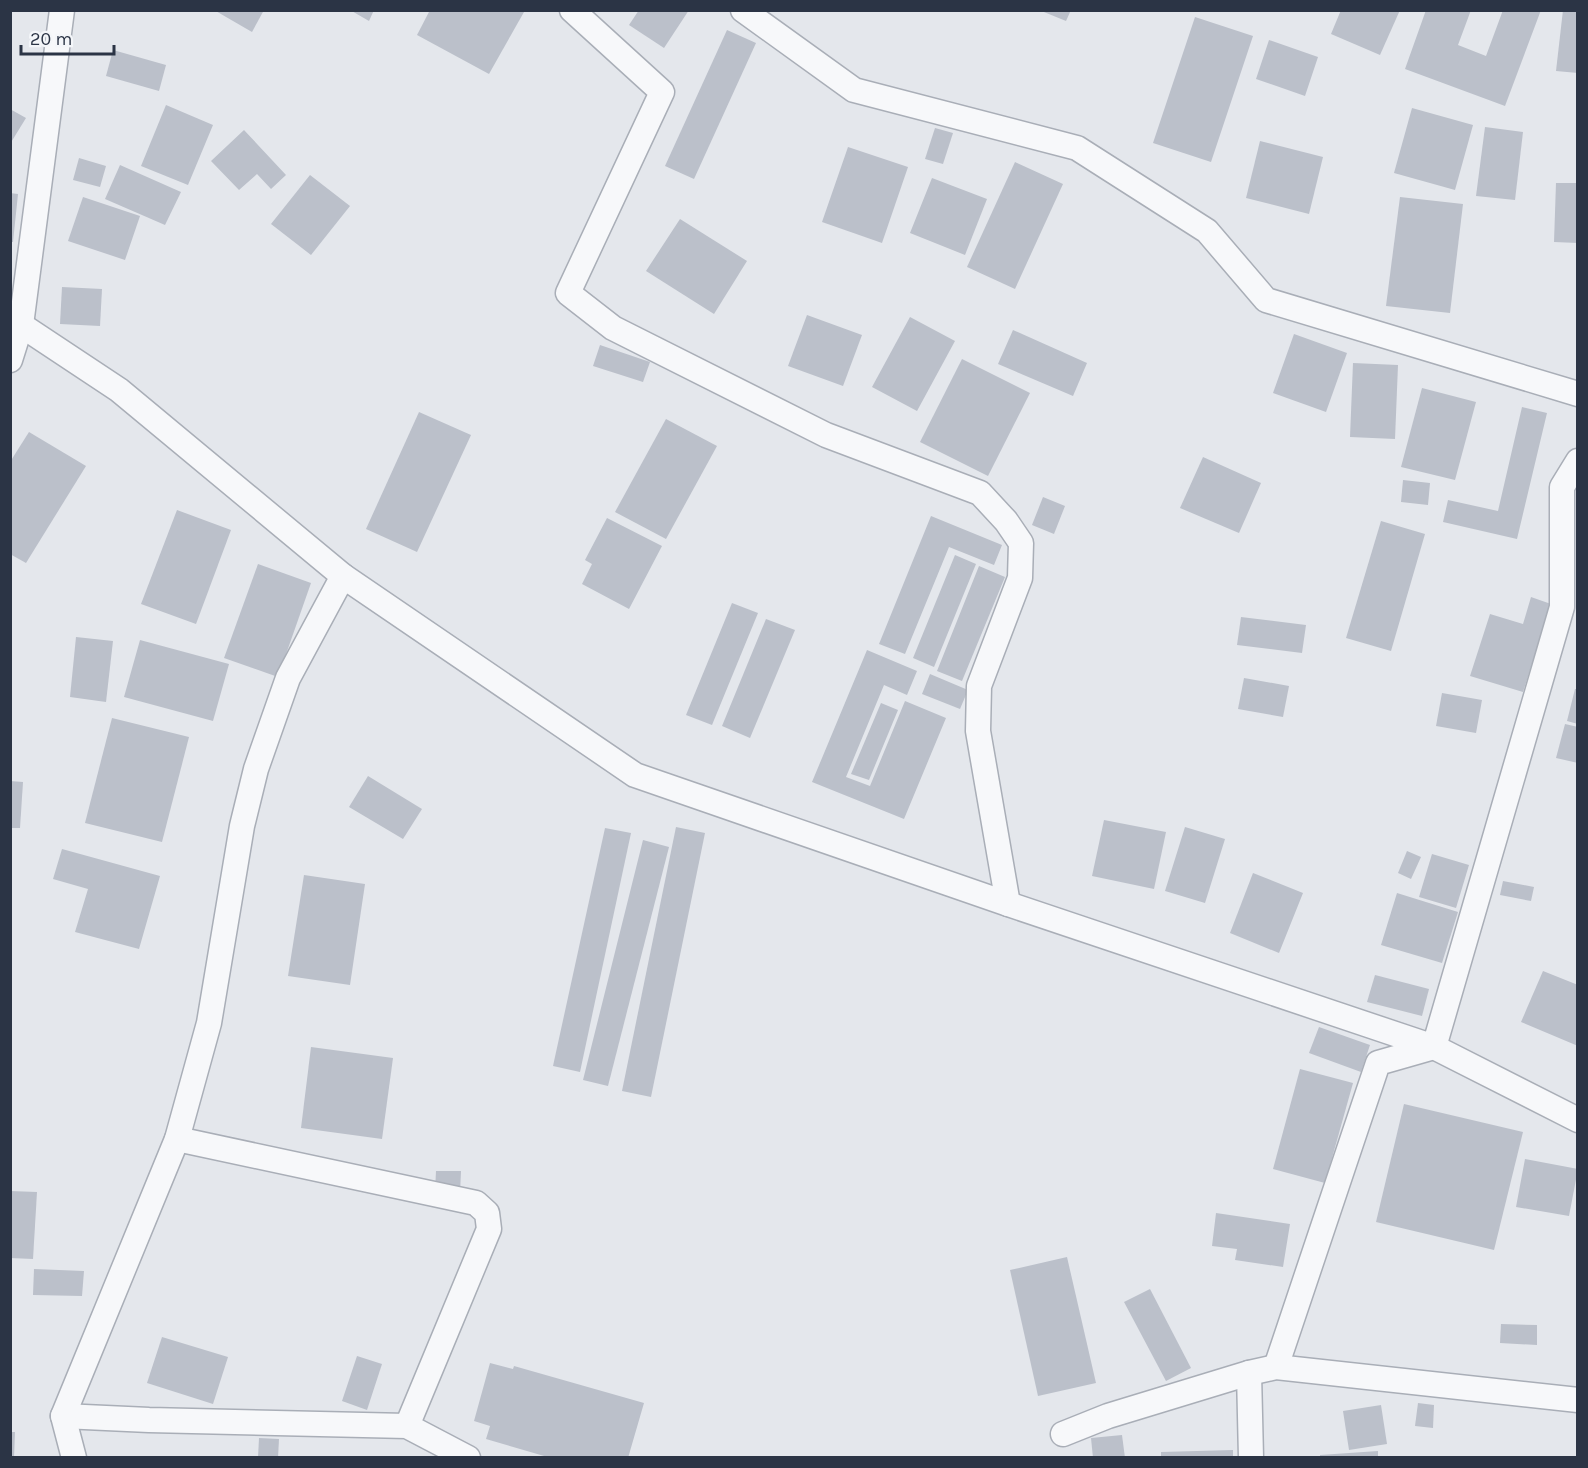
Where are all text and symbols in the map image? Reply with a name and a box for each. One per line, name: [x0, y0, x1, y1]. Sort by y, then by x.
scale bar: [21, 18, 114, 56]
text: 20 m: [30, 28, 72, 50]

